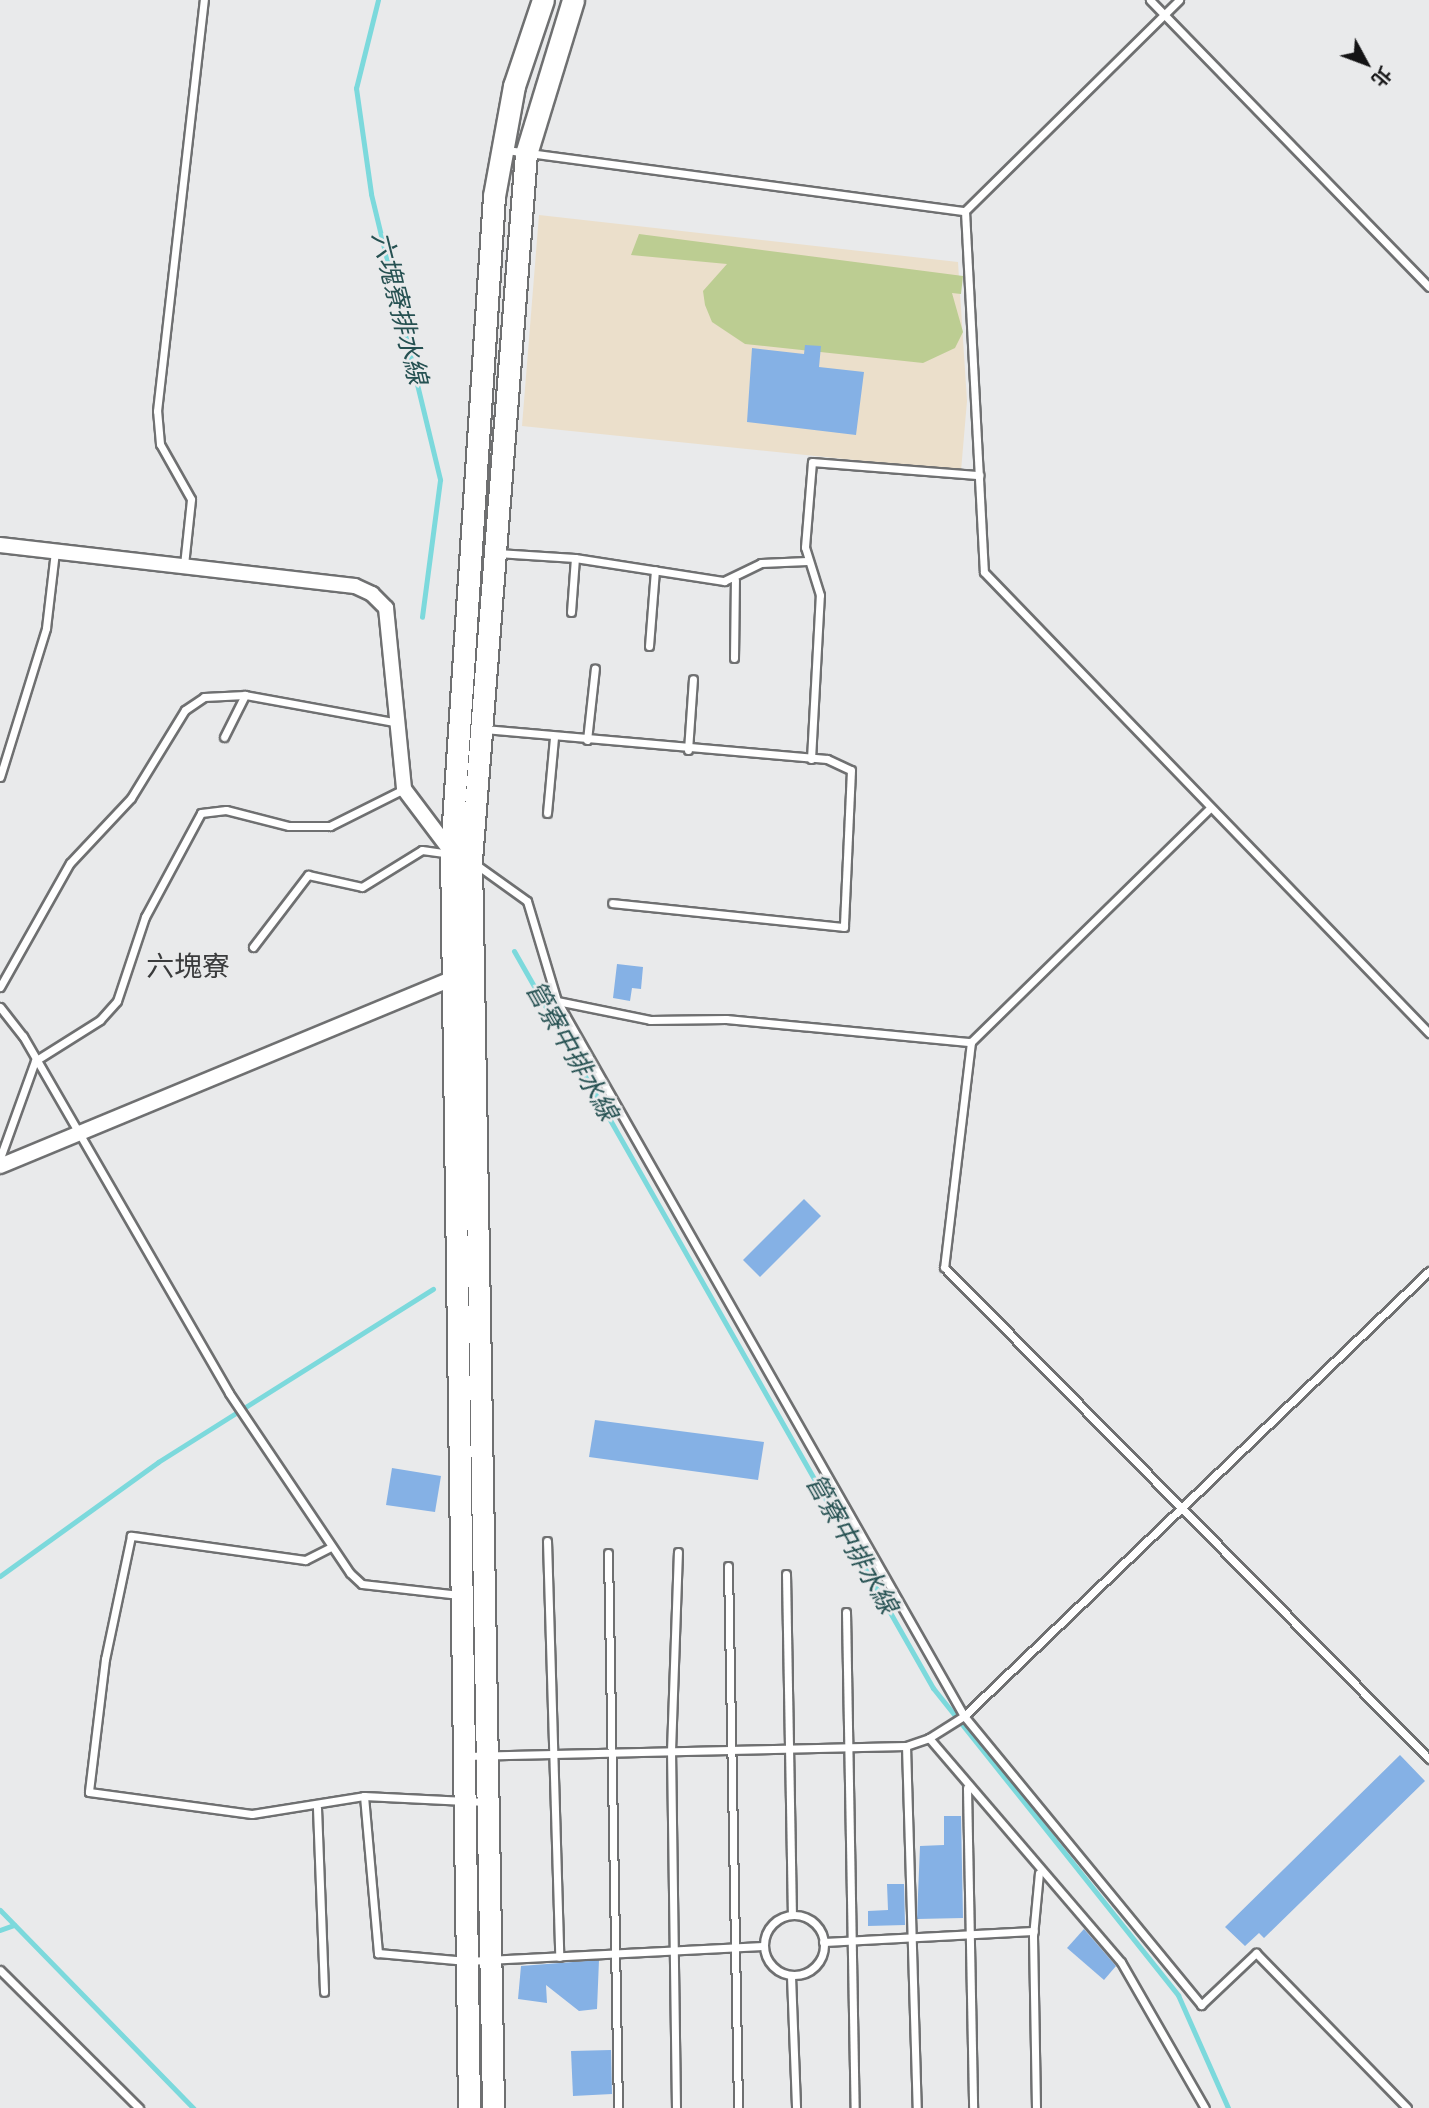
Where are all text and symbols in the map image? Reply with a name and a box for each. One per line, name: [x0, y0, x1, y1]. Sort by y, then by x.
north arrow: [1331, 28, 1401, 98]
text: 北: [1367, 62, 1396, 91]
water label: 六塊寮排水線: [365, 229, 433, 387]
district label: 六塊寮: [146, 950, 230, 984]
water label: 管寮中排水線: [518, 976, 624, 1126]
water label: 管寮中排水線: [798, 1469, 904, 1619]

